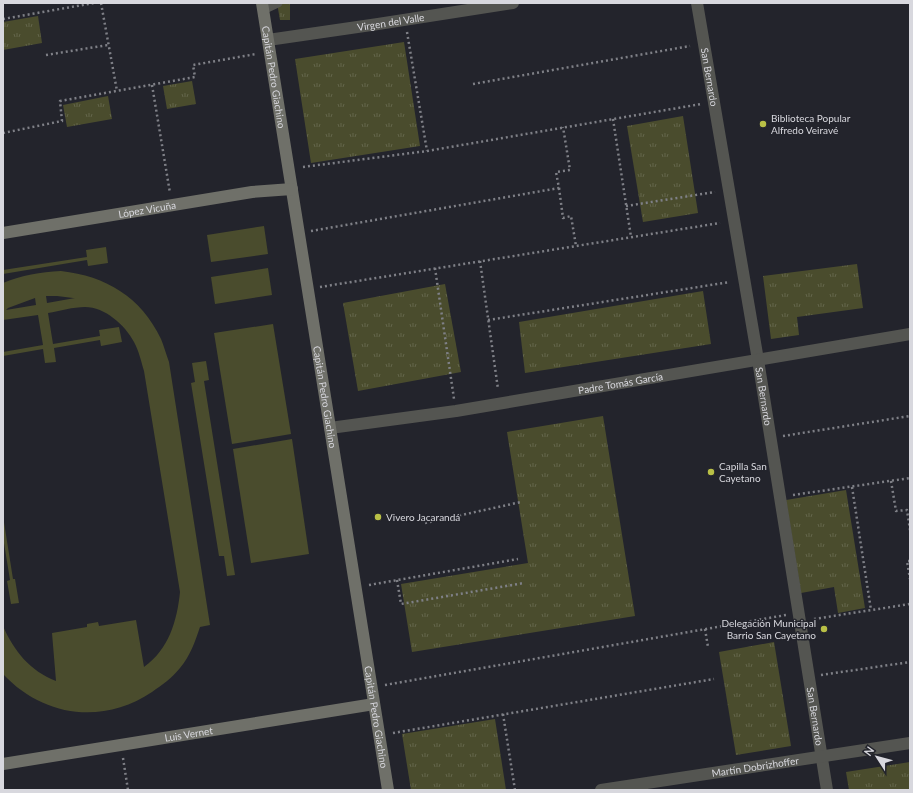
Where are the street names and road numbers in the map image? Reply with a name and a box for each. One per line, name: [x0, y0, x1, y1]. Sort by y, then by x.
street label: Virgen del Valle: [356, 11, 425, 33]
street label: Capitán Pedro Giachino: [260, 25, 288, 129]
street label: San Bernardo: [699, 47, 721, 107]
street label: López Vicuña: [117, 199, 177, 220]
street label: Capitán Pedro Giachino: [311, 345, 339, 449]
street label: San Bernardo: [753, 366, 774, 427]
street label: Padre Tomás García: [577, 370, 664, 396]
street label: Capitán Pedro Giachino: [362, 665, 390, 769]
street label: San Bernardo: [805, 686, 826, 747]
street label: Luis Vernet: [164, 724, 214, 744]
street label: Martín Dobrizhoffer: [711, 754, 800, 779]

